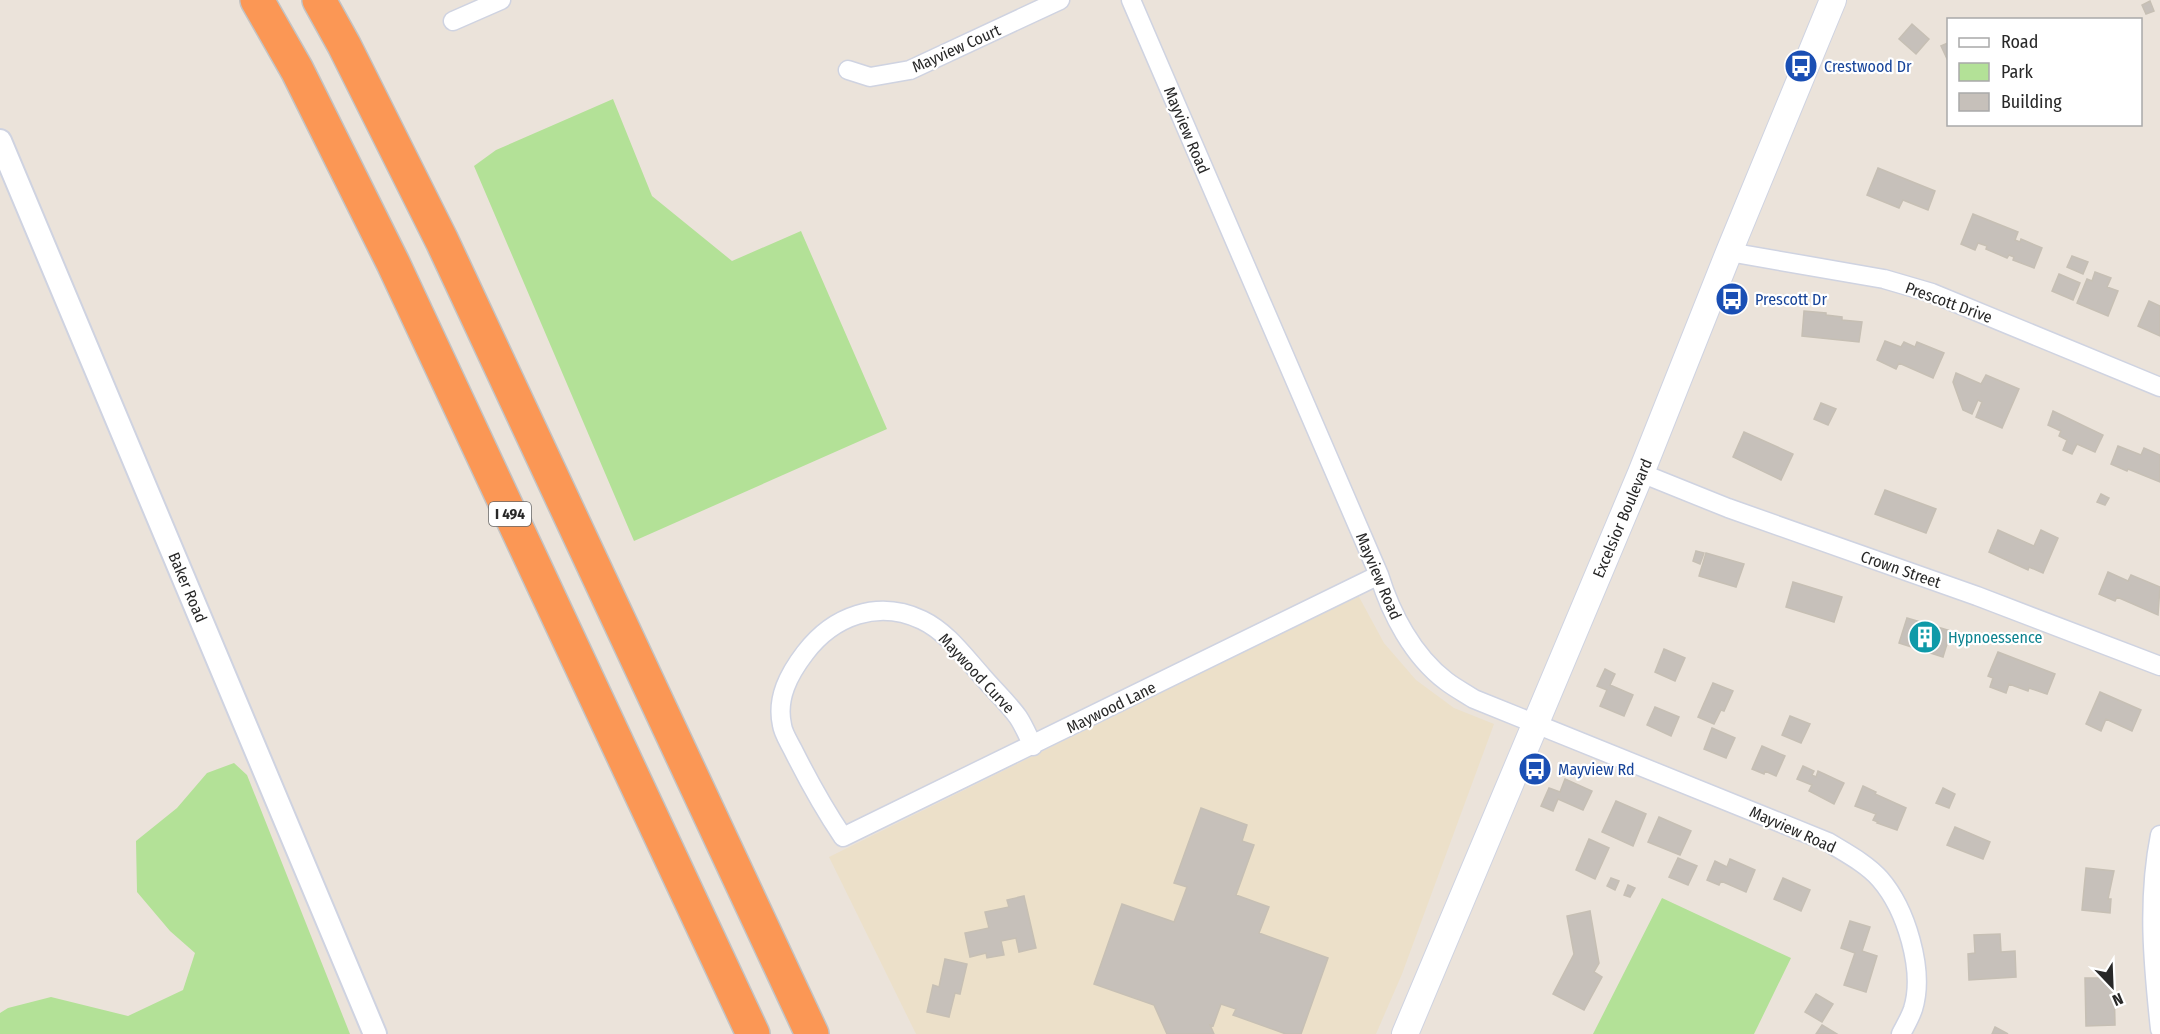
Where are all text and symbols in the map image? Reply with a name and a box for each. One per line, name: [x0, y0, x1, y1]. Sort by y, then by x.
legend: [1947, 18, 2142, 126]
street label: Mayview Court: [909, 20, 1004, 76]
text: Road: [2001, 31, 2038, 53]
bus stop icon: Crestwood Dr: [1783, 48, 1819, 84]
place label: Crestwood Dr: [1824, 57, 1912, 76]
text: Park: [2001, 61, 2034, 83]
street label: Mayview Road: [1160, 84, 1213, 177]
text: Building: [2001, 91, 2062, 113]
street label: Prescott Drive: [1903, 278, 1995, 327]
bus stop icon: Prescott Dr: [1714, 281, 1750, 317]
place label: Prescott Dr: [1755, 290, 1827, 309]
street label: Excelsior Boulevard: [1589, 456, 1656, 581]
road number: I 494: [489, 502, 531, 526]
street label: Mayview Road: [1352, 530, 1405, 623]
street label: Crown Street: [1858, 547, 1944, 592]
street label: Baker Road: [164, 549, 211, 625]
building icon: Hypnoessence: [1907, 619, 1943, 655]
place label: Hypnoessence: [1948, 628, 2042, 647]
street label: Maywood Curve: [935, 629, 1019, 717]
street label: Maywood Lane: [1063, 678, 1159, 737]
bus stop icon: Mayview Rd: [1517, 751, 1553, 787]
place label: Mayview Rd: [1558, 760, 1634, 779]
street label: Mayview Road: [1747, 802, 1839, 857]
north arrow: [2082, 956, 2142, 1016]
text: N: [2110, 989, 2126, 1010]

